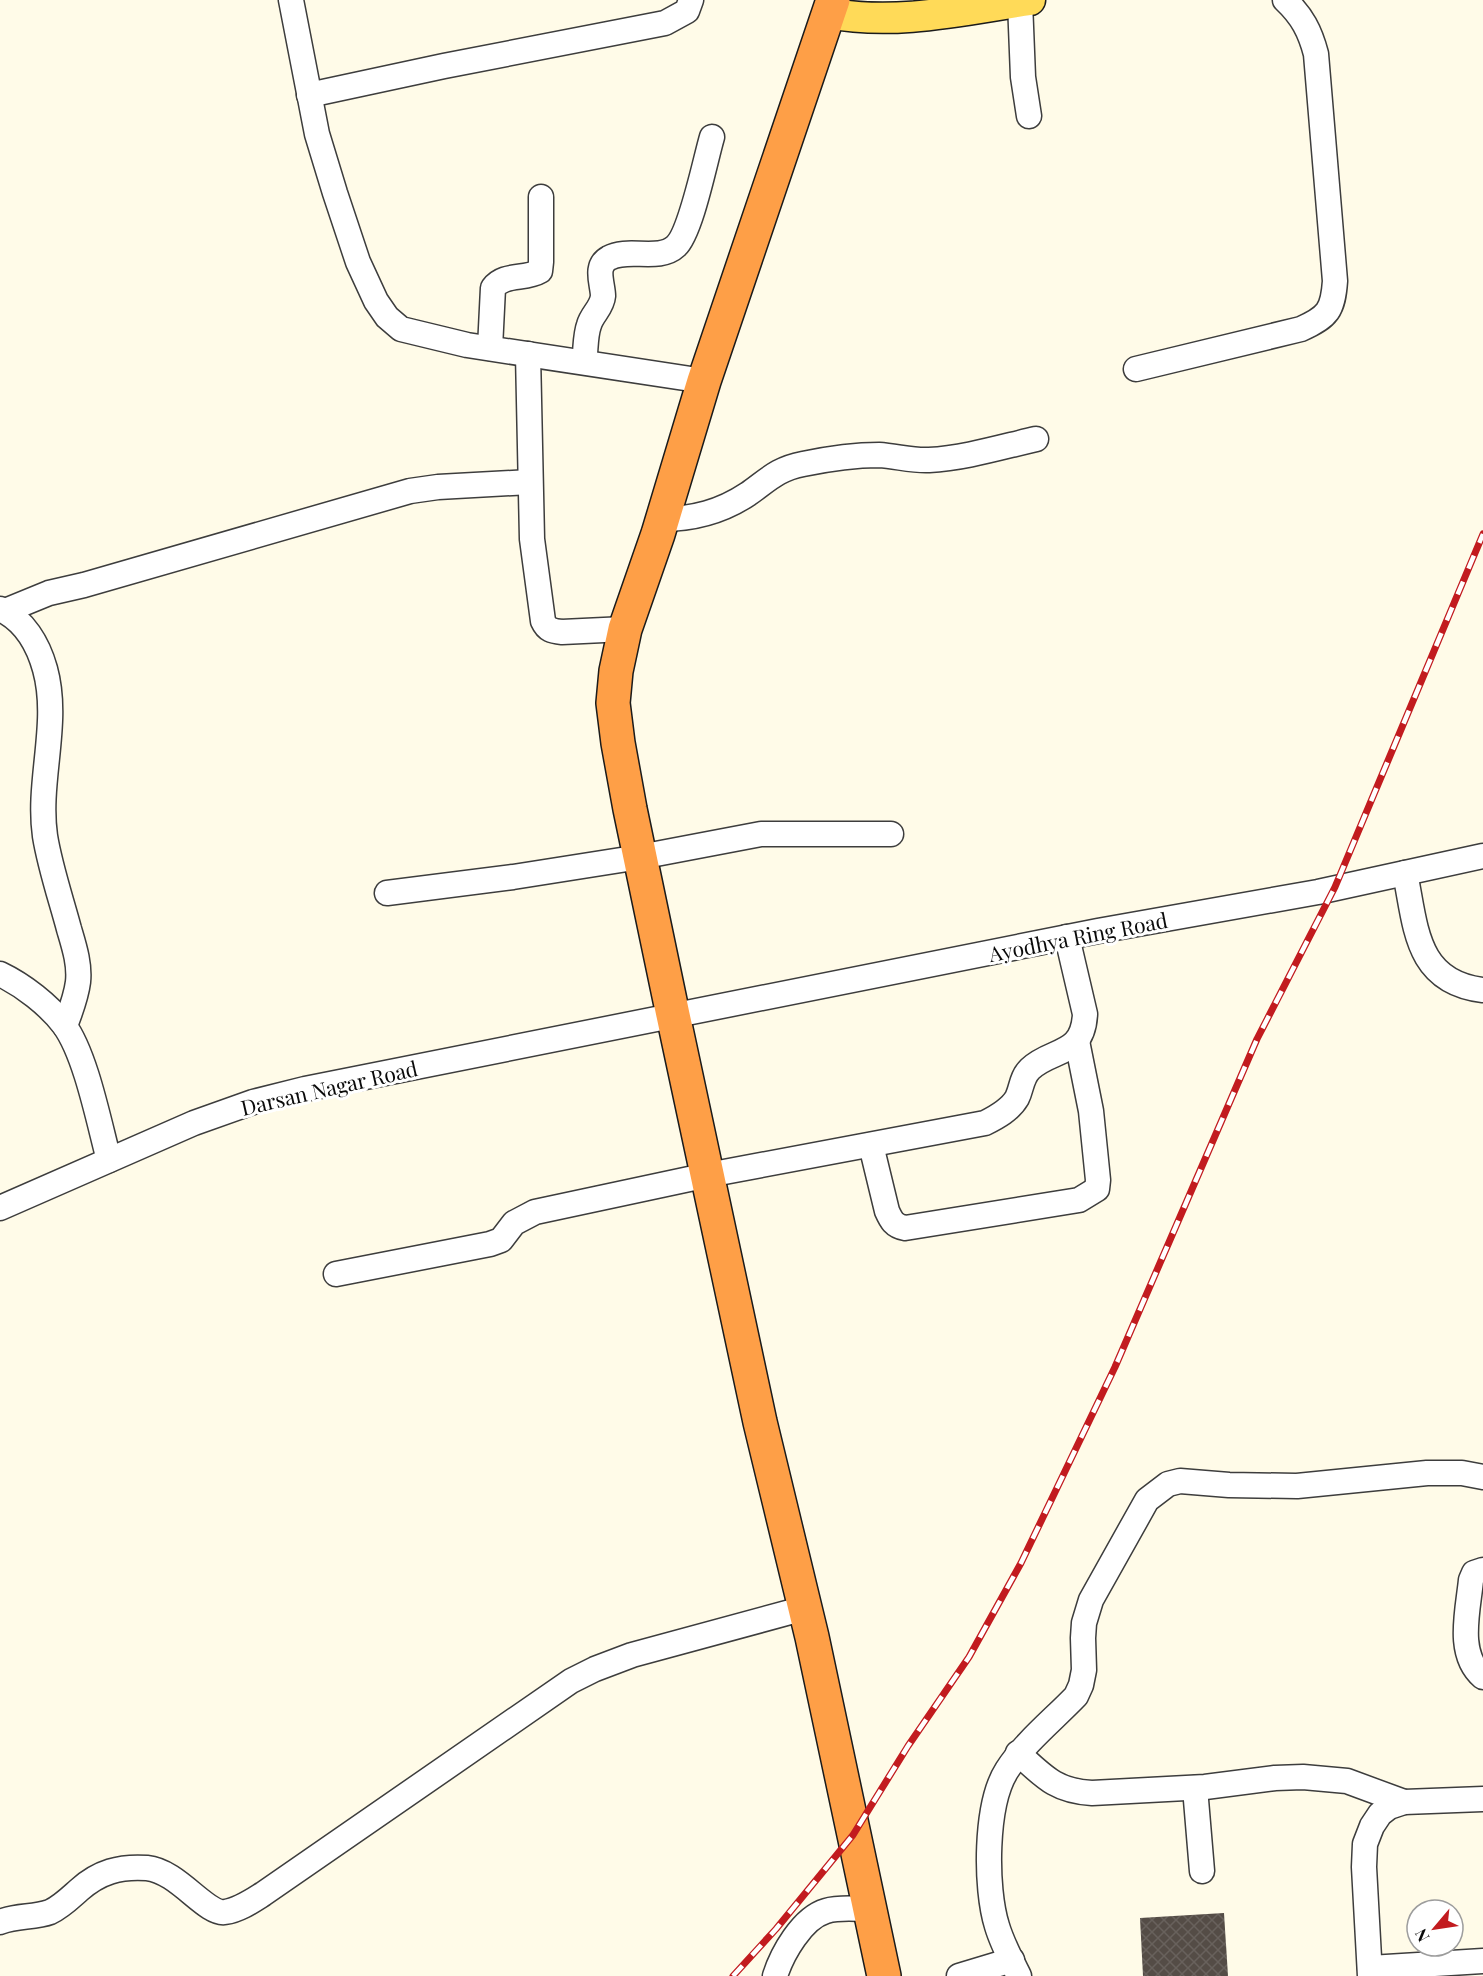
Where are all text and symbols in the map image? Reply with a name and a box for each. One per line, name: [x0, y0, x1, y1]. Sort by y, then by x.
street label: Ayodhya Ring Road: [985, 905, 1170, 967]
street label: Darsan Nagar Road: [238, 1053, 420, 1121]
north arrow: [1405, 1898, 1465, 1958]
text: N: [1409, 1925, 1433, 1946]

